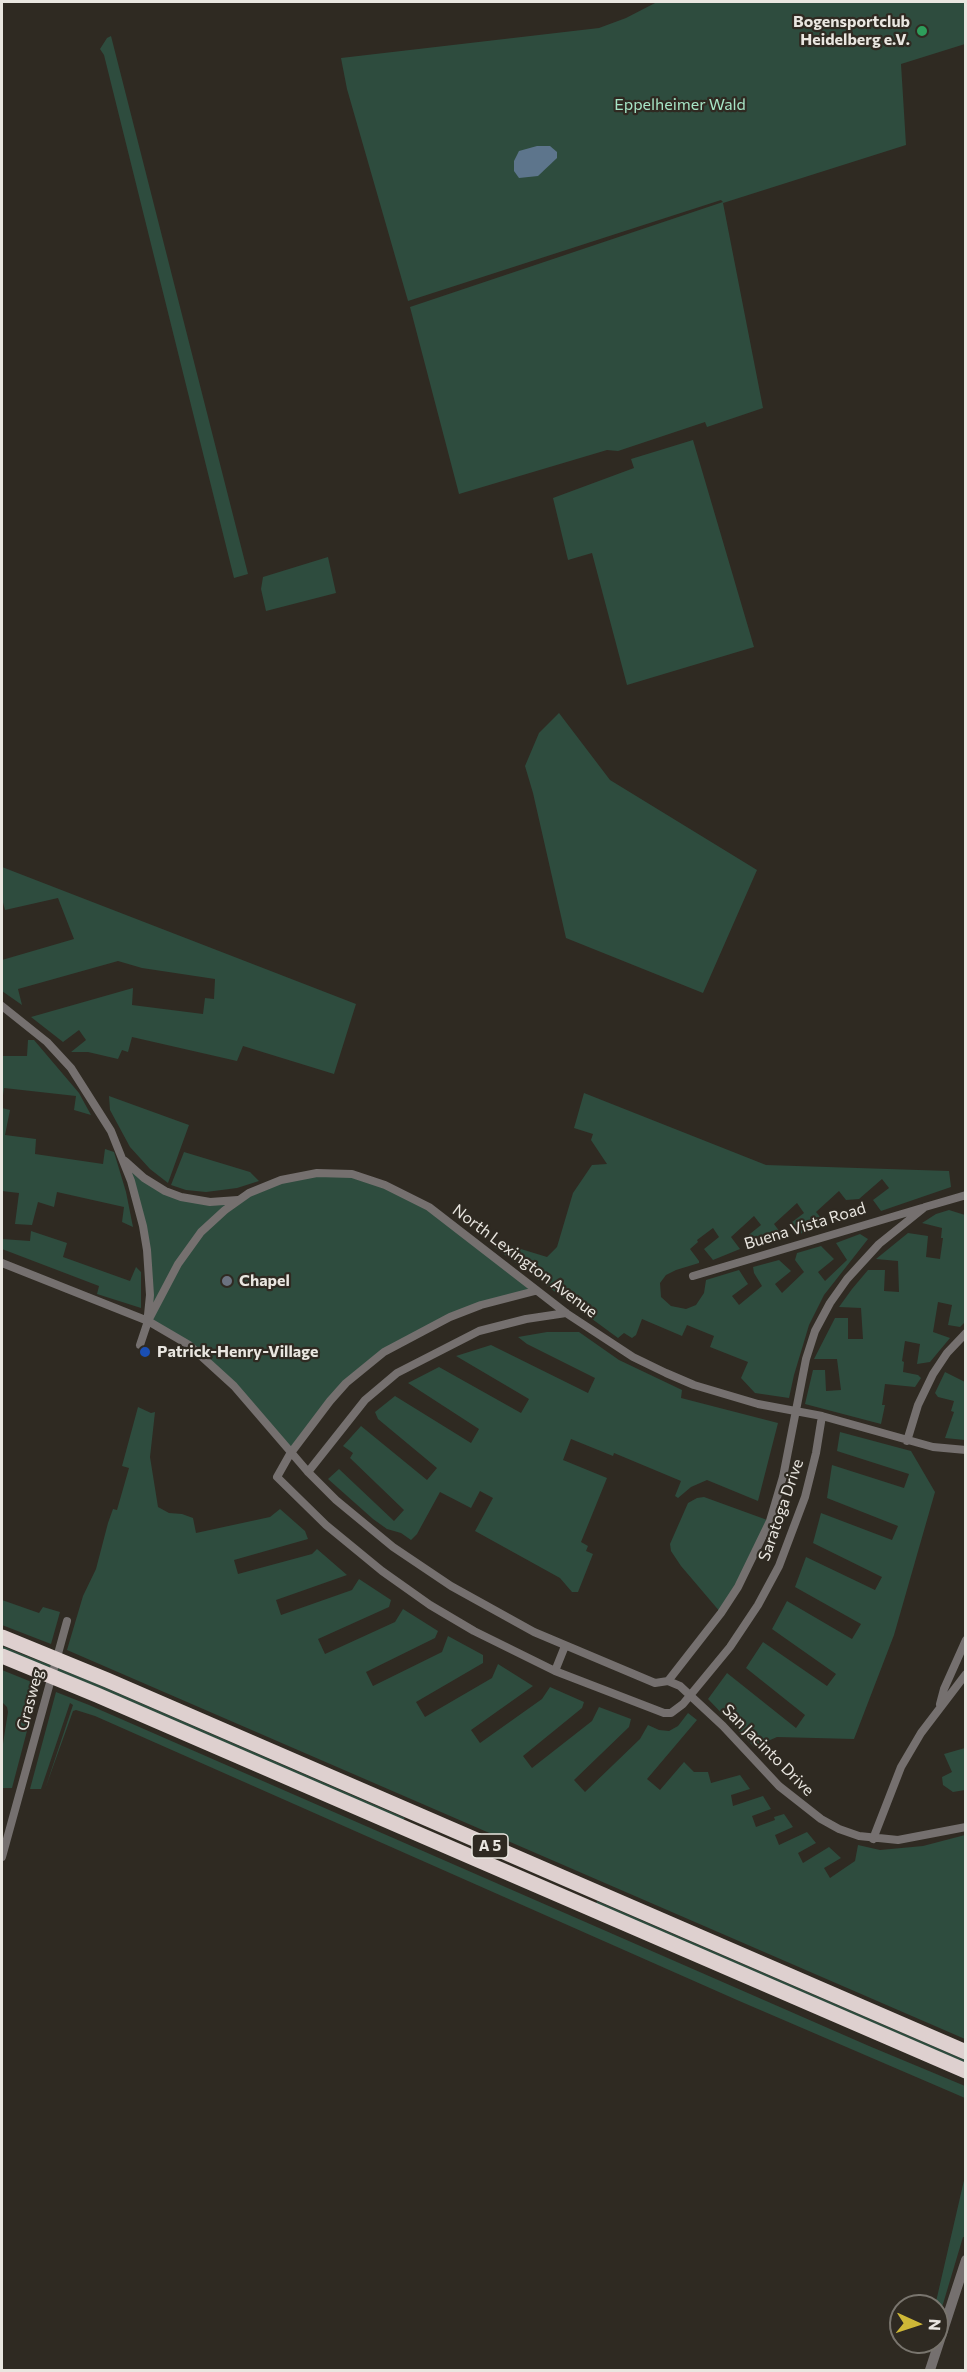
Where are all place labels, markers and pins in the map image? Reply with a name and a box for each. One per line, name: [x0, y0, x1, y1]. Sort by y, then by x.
place label: Bogensportclub Heidelberg e.V.: [793, 12, 910, 50]
marker: Bogensportclub Heidelberg e.V.: [915, 24, 929, 38]
place label: Chapel: [239, 1271, 290, 1291]
marker: Chapel: [220, 1274, 234, 1288]
place label: Patrick-Henry-Village: [157, 1342, 318, 1362]
marker: Patrick-Henry-Village: [138, 1345, 152, 1359]

